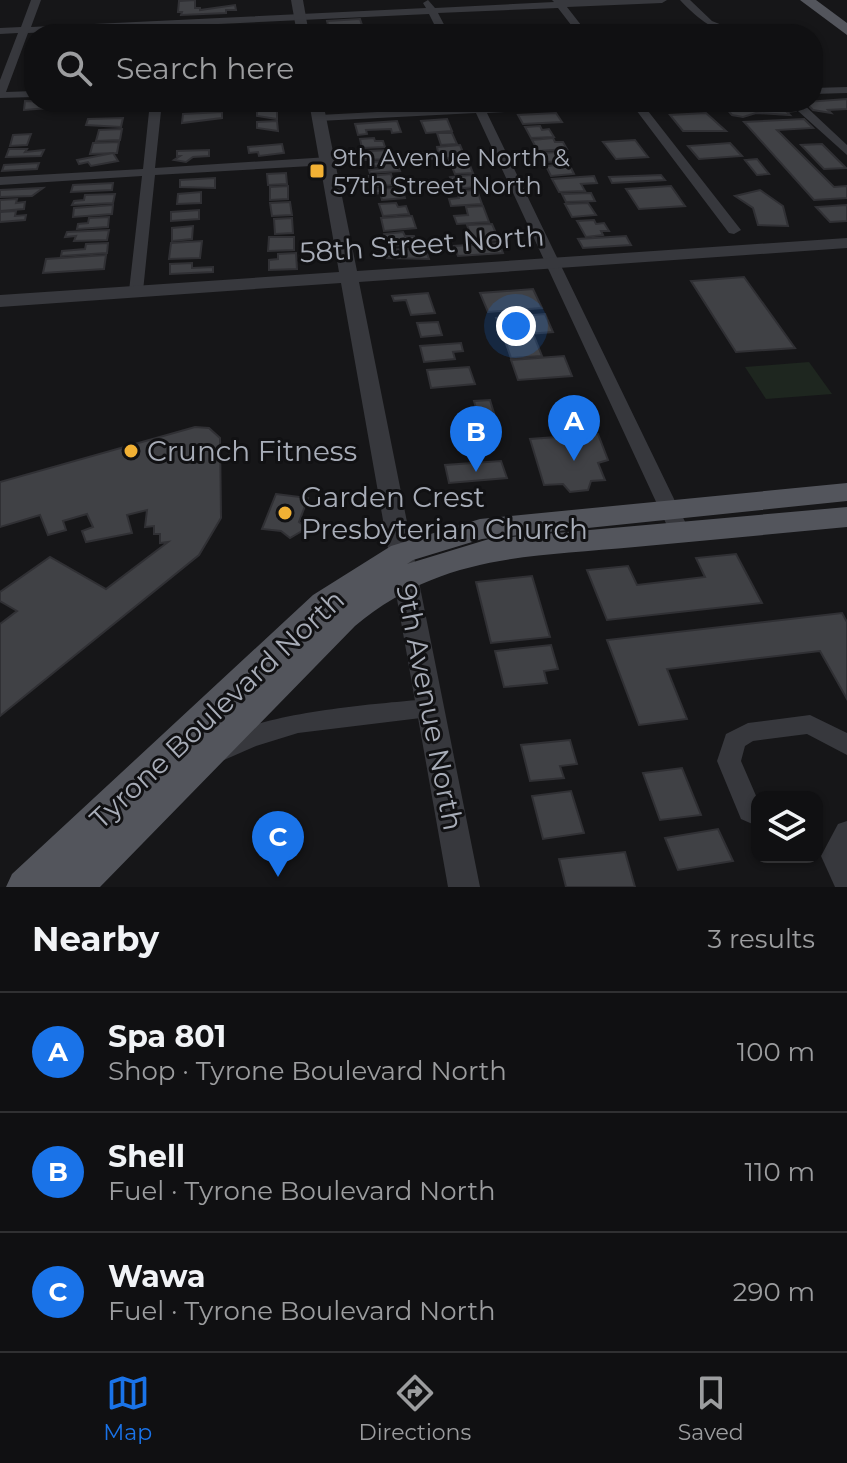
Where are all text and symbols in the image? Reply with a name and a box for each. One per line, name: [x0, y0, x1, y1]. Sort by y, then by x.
search box: [24, 24, 823, 112]
icon: search: [52, 46, 96, 90]
text: Search here: [116, 50, 294, 87]
place label: 9th Avenue North & 57th Street North: [333, 143, 570, 200]
marker: 9th Avenue North & 57th Street North: [308, 162, 326, 180]
street label: 58th Street North: [298, 218, 546, 270]
your location: [496, 306, 536, 346]
pin: A: [548, 395, 600, 461]
pin: B: [450, 406, 502, 472]
place label: Crunch Fitness: [147, 434, 357, 468]
marker: Crunch Fitness: [122, 442, 140, 460]
place label: Garden Crest Presbyterian Church: [301, 480, 588, 546]
marker: Garden Crest Presbyterian Church: [276, 504, 294, 522]
street label: 9th Avenue North: [389, 581, 471, 833]
street label: Tyrone Boulevard North: [83, 582, 351, 836]
map controls: [751, 791, 823, 863]
button: layers: [751, 791, 823, 863]
pin: C: [252, 811, 304, 877]
text: Nearby: [32, 918, 159, 960]
text: 3 results: [708, 923, 815, 955]
text: Spa 801: [108, 1018, 226, 1055]
text: A: [48, 1036, 68, 1068]
text: 100 m: [737, 1036, 815, 1068]
text: Shop · Tyrone Boulevard North: [108, 1055, 507, 1087]
text: Shell: [108, 1138, 185, 1175]
text: B: [48, 1156, 68, 1188]
text: 110 m: [745, 1156, 815, 1188]
text: Fuel · Tyrone Boulevard North: [108, 1175, 496, 1207]
text: Wawa: [108, 1258, 205, 1295]
text: C: [49, 1276, 67, 1308]
text: 290 m: [733, 1276, 815, 1308]
text: Fuel · Tyrone Boulevard North: [108, 1295, 496, 1327]
tab: Map: [103, 1371, 152, 1446]
tab: Directions: [359, 1371, 471, 1446]
tab: Saved: [678, 1371, 744, 1446]

